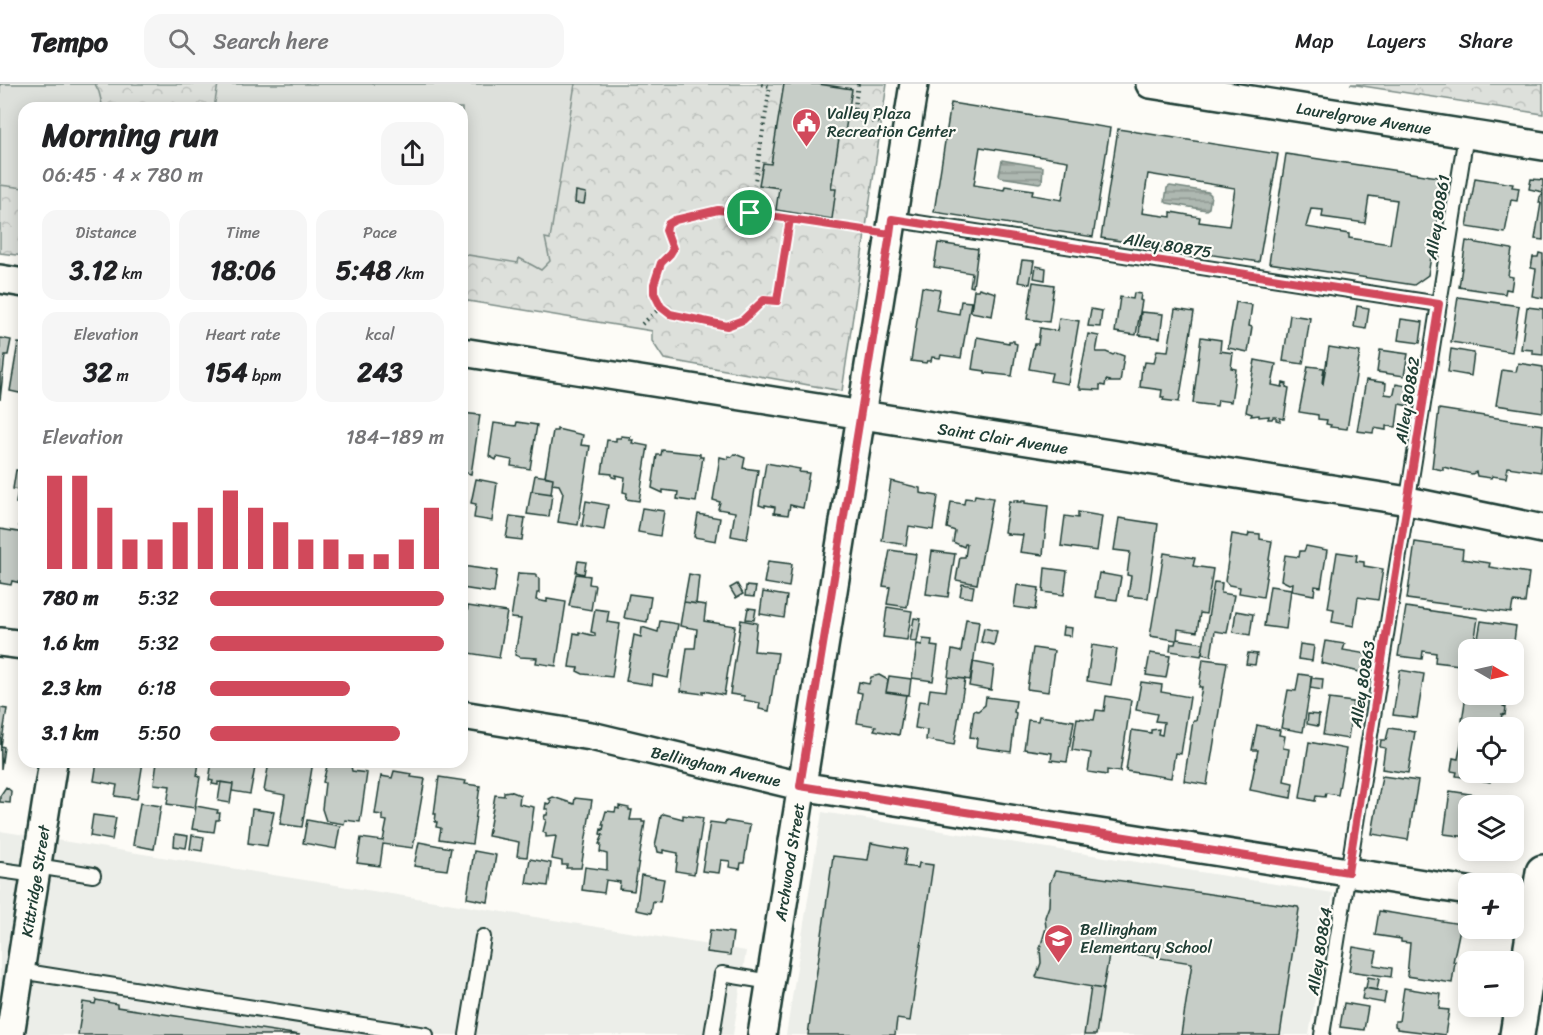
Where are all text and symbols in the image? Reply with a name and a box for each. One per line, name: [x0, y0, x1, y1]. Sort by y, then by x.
search box: [144, 14, 564, 68]
text: Tempo: [30, 17, 108, 66]
text: Search here: [213, 22, 329, 61]
text: Map: [1295, 22, 1334, 60]
text: Layers: [1367, 22, 1426, 60]
text: Share: [1459, 22, 1513, 60]
icon: search: [165, 25, 198, 58]
street label: Laurelgrove Avenue: [1294, 93, 1434, 143]
place label: Valley Plaza Recreation Center: [827, 99, 957, 146]
text: Morning run: [42, 106, 218, 164]
public building icon: Valley Plaza Recreation Center: [790, 106, 822, 148]
button: share: [381, 122, 444, 185]
text: 06:45 · 4 × 780 m: [42, 158, 203, 193]
street label: Alley 80861: [1416, 172, 1459, 263]
pin: [724, 187, 775, 238]
icon: arrive: [733, 196, 766, 229]
text: Distance: [76, 218, 136, 247]
text: Time: [226, 218, 260, 247]
text: Pace: [363, 218, 397, 247]
street label: Alley 80875: [1121, 224, 1214, 267]
text: 3.12: [69, 247, 118, 293]
text: 18:06: [210, 247, 276, 293]
text: 5:48: [336, 247, 391, 293]
text: km: [118, 259, 143, 288]
text: /km: [391, 259, 424, 288]
text: Elevation: [74, 320, 138, 349]
text: Heart rate: [205, 320, 281, 349]
text: kcal: [365, 320, 395, 349]
text: 32: [83, 349, 112, 395]
text: 154: [205, 349, 248, 395]
text: 243: [357, 349, 403, 395]
street label: Alley 80862: [1386, 354, 1429, 447]
text: m: [112, 361, 129, 390]
text: bpm: [248, 361, 281, 390]
street label: Saint Clair Avenue: [936, 414, 1070, 463]
text: Elevation: [42, 420, 123, 455]
text: 184–189 m: [346, 420, 444, 455]
text: 780 m: [42, 581, 99, 616]
text: 5:32: [138, 581, 179, 616]
text: 1.6 km: [42, 626, 99, 661]
text: 5:32: [138, 626, 179, 661]
street label: Alley 80863: [1341, 638, 1384, 731]
north arrow: [1458, 639, 1524, 705]
map controls: [1458, 639, 1524, 1017]
text: 2.3 km: [42, 671, 102, 706]
text: 6:18: [138, 671, 176, 706]
text: 3.1 km: [42, 716, 99, 751]
text: 5:50: [138, 716, 181, 751]
button: locate: [1458, 717, 1524, 783]
street label: Bellingham Avenue: [648, 737, 784, 796]
button: layers: [1458, 795, 1524, 861]
street label: Archwood Street: [766, 801, 813, 924]
street label: Kittridge Street: [12, 822, 59, 939]
button: +: [1458, 873, 1524, 939]
street label: Alley 80864: [1298, 905, 1341, 998]
place label: Bellingham Elementary School: [1080, 915, 1212, 962]
school or university icon: Bellingham Elementary School: [1043, 922, 1075, 964]
button: −: [1458, 951, 1524, 1017]

